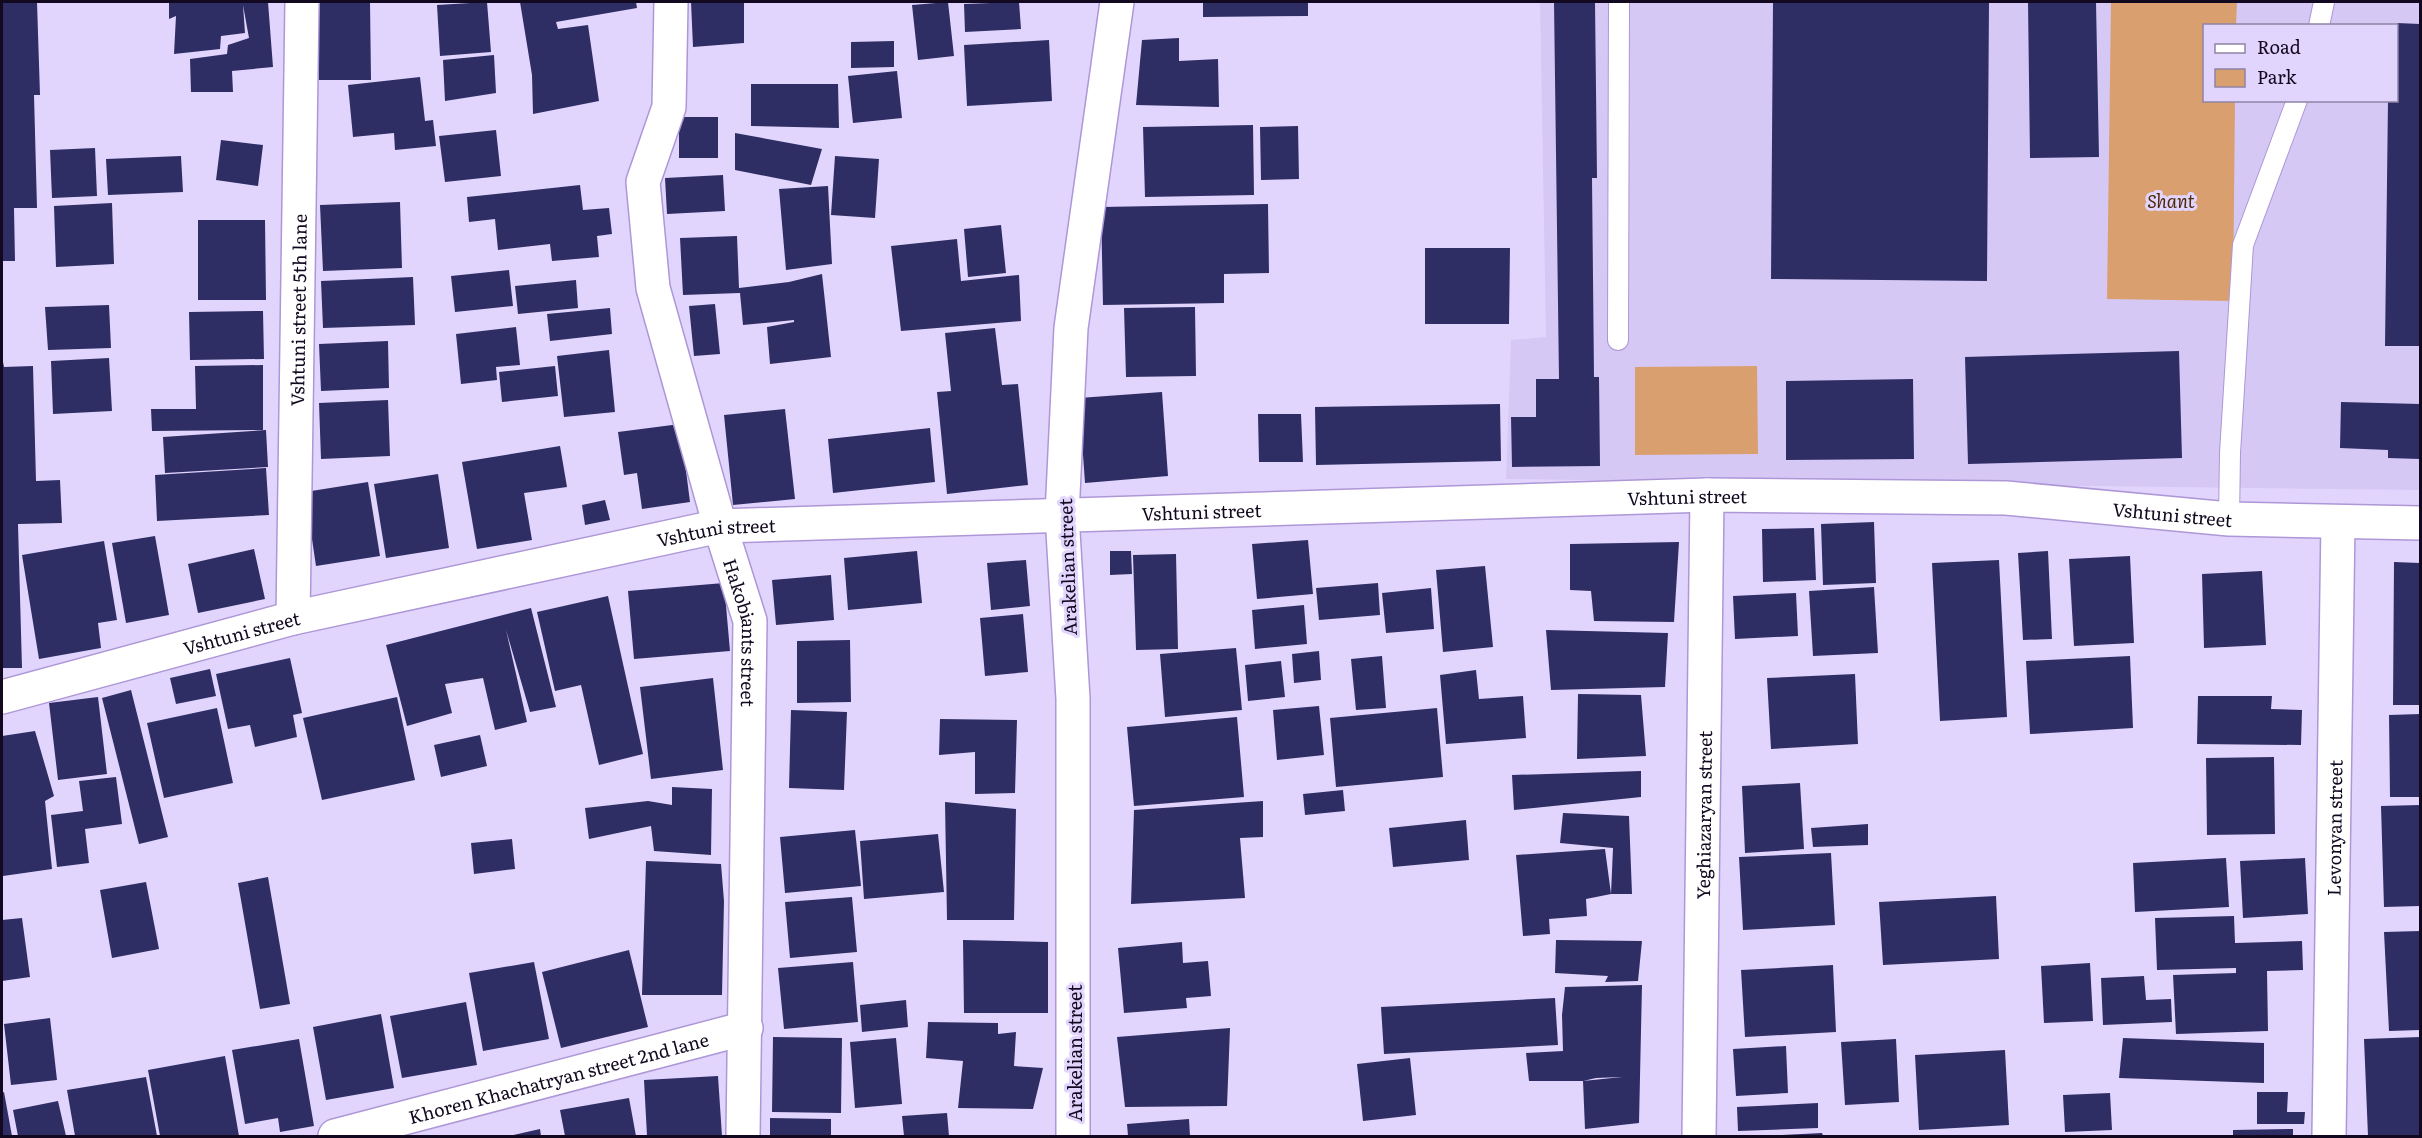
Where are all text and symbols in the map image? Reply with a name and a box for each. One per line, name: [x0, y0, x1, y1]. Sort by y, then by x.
legend: [2203, 24, 2398, 102]
text: Road: [2257, 33, 2301, 60]
text: Park: [2257, 63, 2298, 90]
park label: Shant: [2147, 187, 2195, 214]
street label: Vshtuni street 5th lane: [283, 214, 312, 406]
street label: Vshtuni street: [1627, 481, 1748, 511]
street label: Vshtuni street: [1141, 495, 1263, 526]
street label: Vshtuni street: [2111, 495, 2234, 533]
street label: Arakelian street: [1051, 497, 1083, 636]
street label: Vshtuni street: [654, 511, 777, 553]
street label: Hakobiants street: [717, 555, 764, 708]
street label: Vshtuni street: [180, 603, 303, 661]
street label: Yeghiazaryan street: [1688, 730, 1718, 900]
street label: Levonyan street: [2319, 759, 2348, 896]
street label: Arakelian street: [1061, 984, 1088, 1121]
street label: Khoren Khachatryan street 2nd lane: [405, 1025, 711, 1130]

